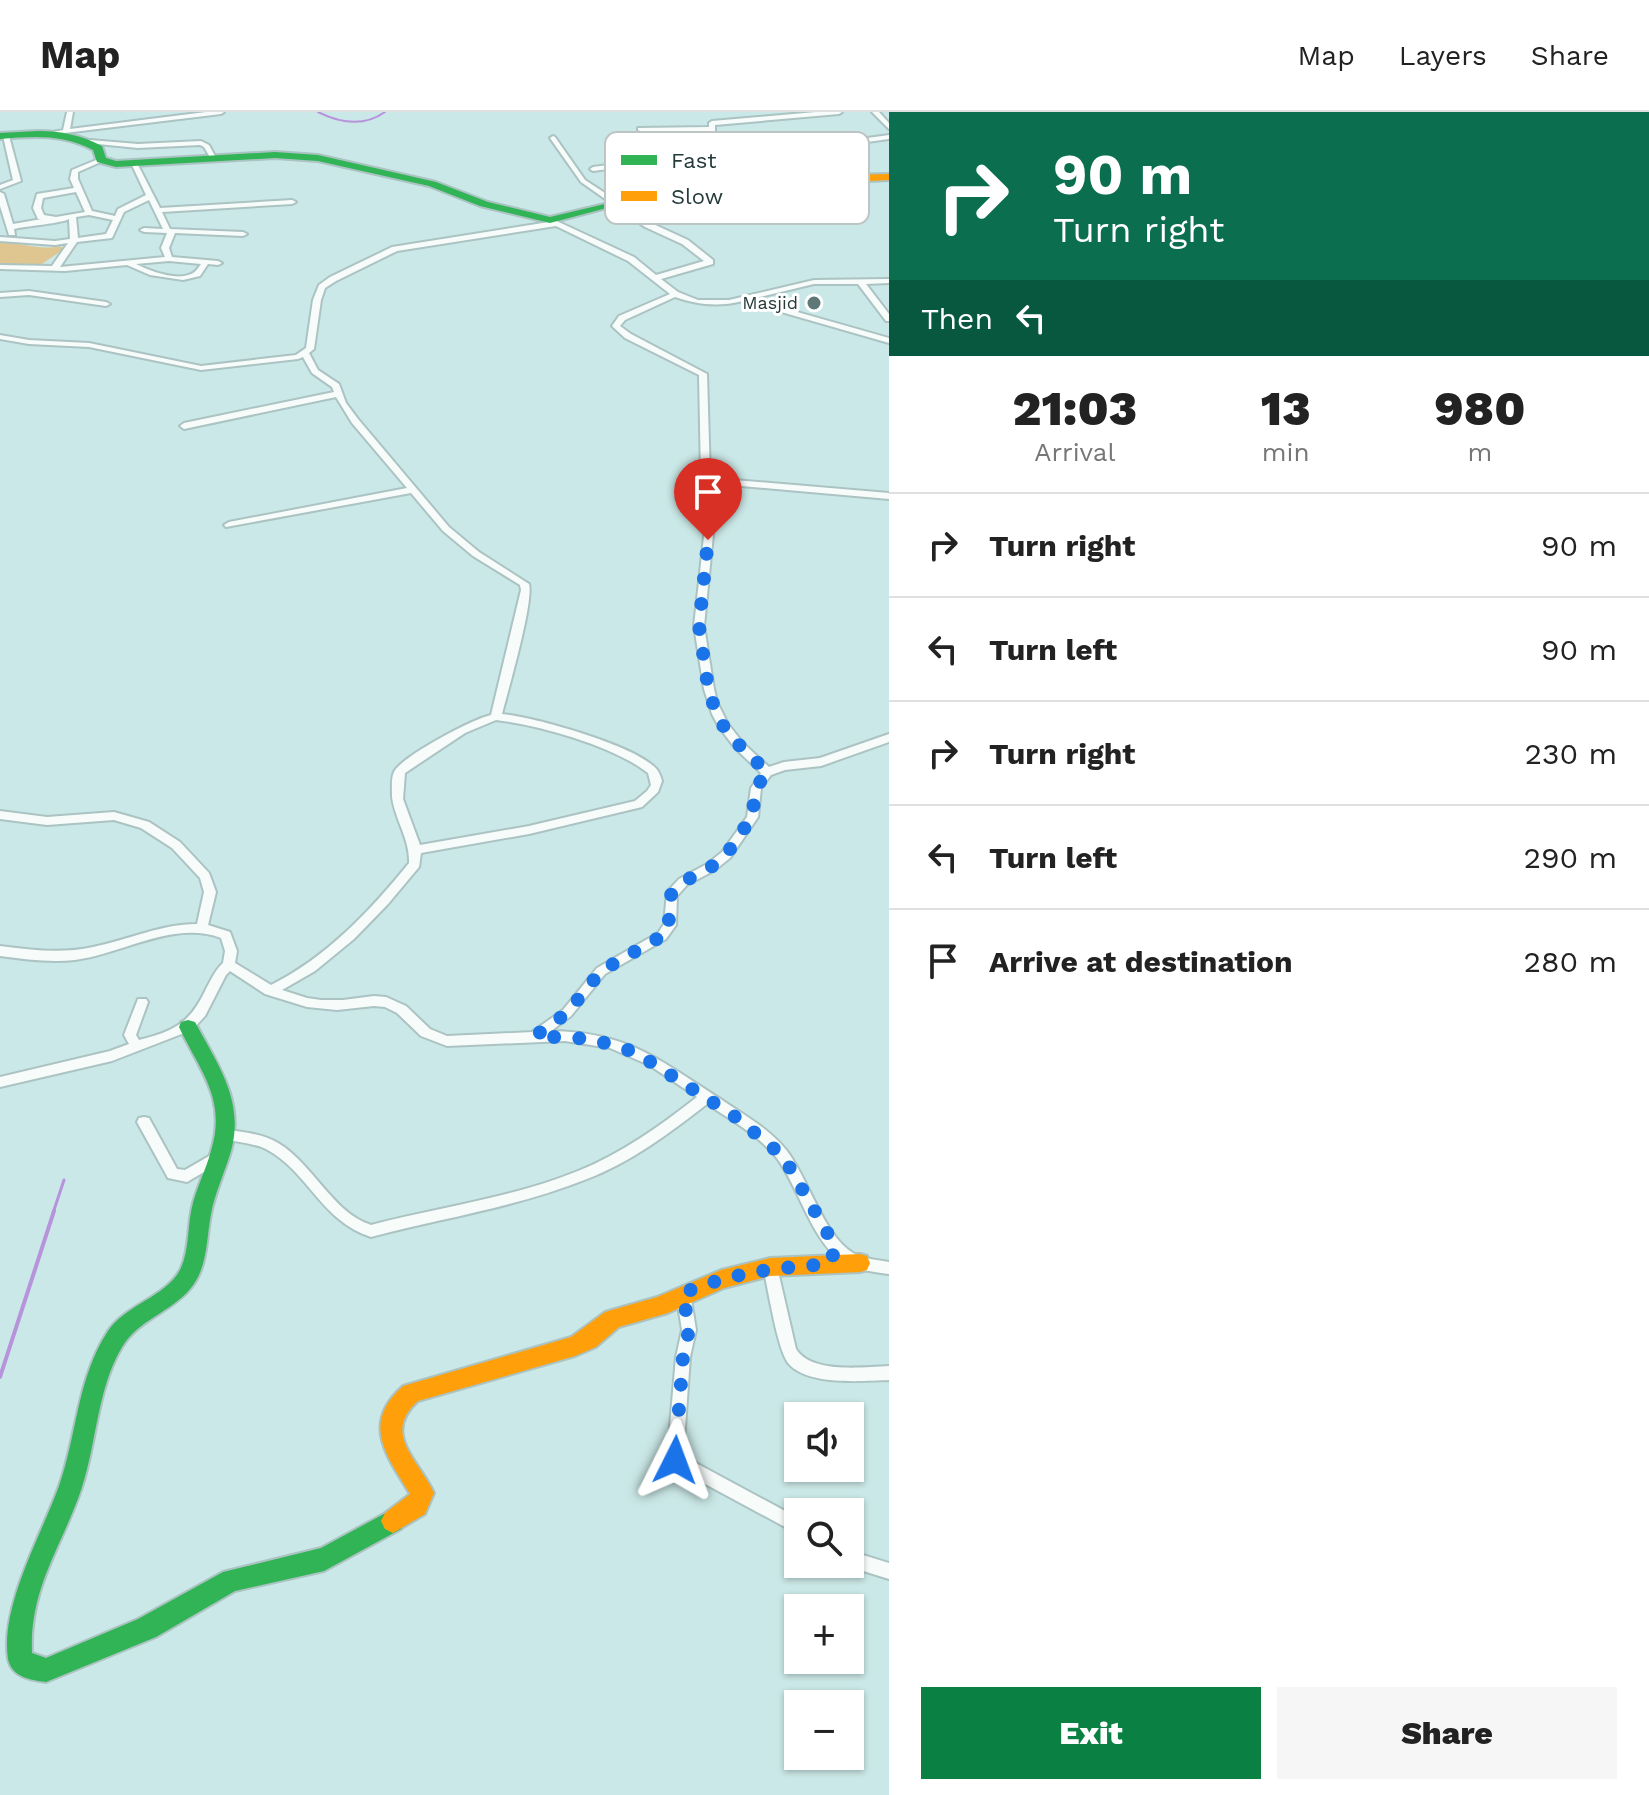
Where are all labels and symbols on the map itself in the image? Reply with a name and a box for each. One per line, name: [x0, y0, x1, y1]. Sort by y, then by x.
legend: [605, 132, 869, 224]
text: Fast: [671, 148, 717, 173]
text: Slow: [671, 184, 723, 209]
place label: Masjid: [742, 292, 798, 313]
marker: Masjid: [805, 294, 823, 312]
pin: [674, 458, 742, 540]
position arrow: [633, 1418, 717, 1502]

